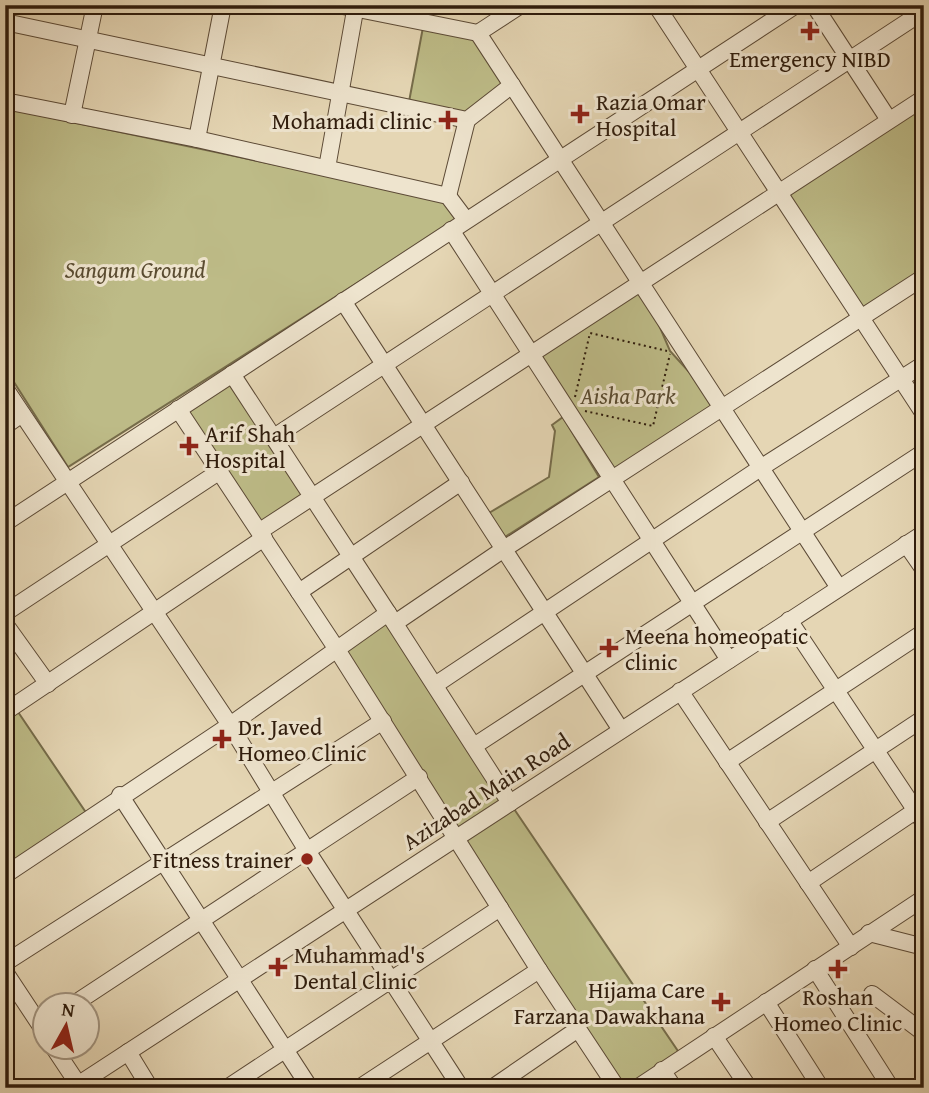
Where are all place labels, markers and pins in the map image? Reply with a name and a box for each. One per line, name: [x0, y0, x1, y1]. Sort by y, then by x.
marker: Emergency NIBD: [800, 21, 820, 41]
place label: Emergency NIBD: [729, 42, 891, 75]
place label: Razia Omar Hospital: [596, 85, 706, 144]
place label: Mohamadi clinic: [272, 104, 432, 137]
marker: Razia Omar Hospital: [570, 104, 590, 124]
marker: Mohamadi clinic: [438, 110, 458, 130]
place label: Arif Shah Hospital: [205, 417, 295, 476]
marker: Arif Shah Hospital: [179, 436, 199, 456]
place label: Meena homeopatic clinic: [625, 619, 808, 678]
marker: Meena homeopatic clinic: [599, 638, 619, 658]
place label: Dr. Javed Homeo Clinic: [238, 710, 366, 769]
marker: Dr. Javed Homeo Clinic: [212, 729, 232, 749]
place label: Fitness trainer: [152, 843, 294, 876]
marker: Fitness trainer: [299, 851, 315, 867]
place label: Muhammad's Dental Clinic: [294, 938, 425, 997]
marker: Muhammad's Dental Clinic: [268, 957, 288, 977]
marker: Roshan Homeo Clinic: [828, 959, 848, 979]
place label: Hijama Care Farzana Dawakhana: [514, 973, 705, 1032]
place label: Roshan Homeo Clinic: [774, 980, 902, 1039]
marker: Hijama Care Farzana Dawakhana: [711, 992, 731, 1012]

